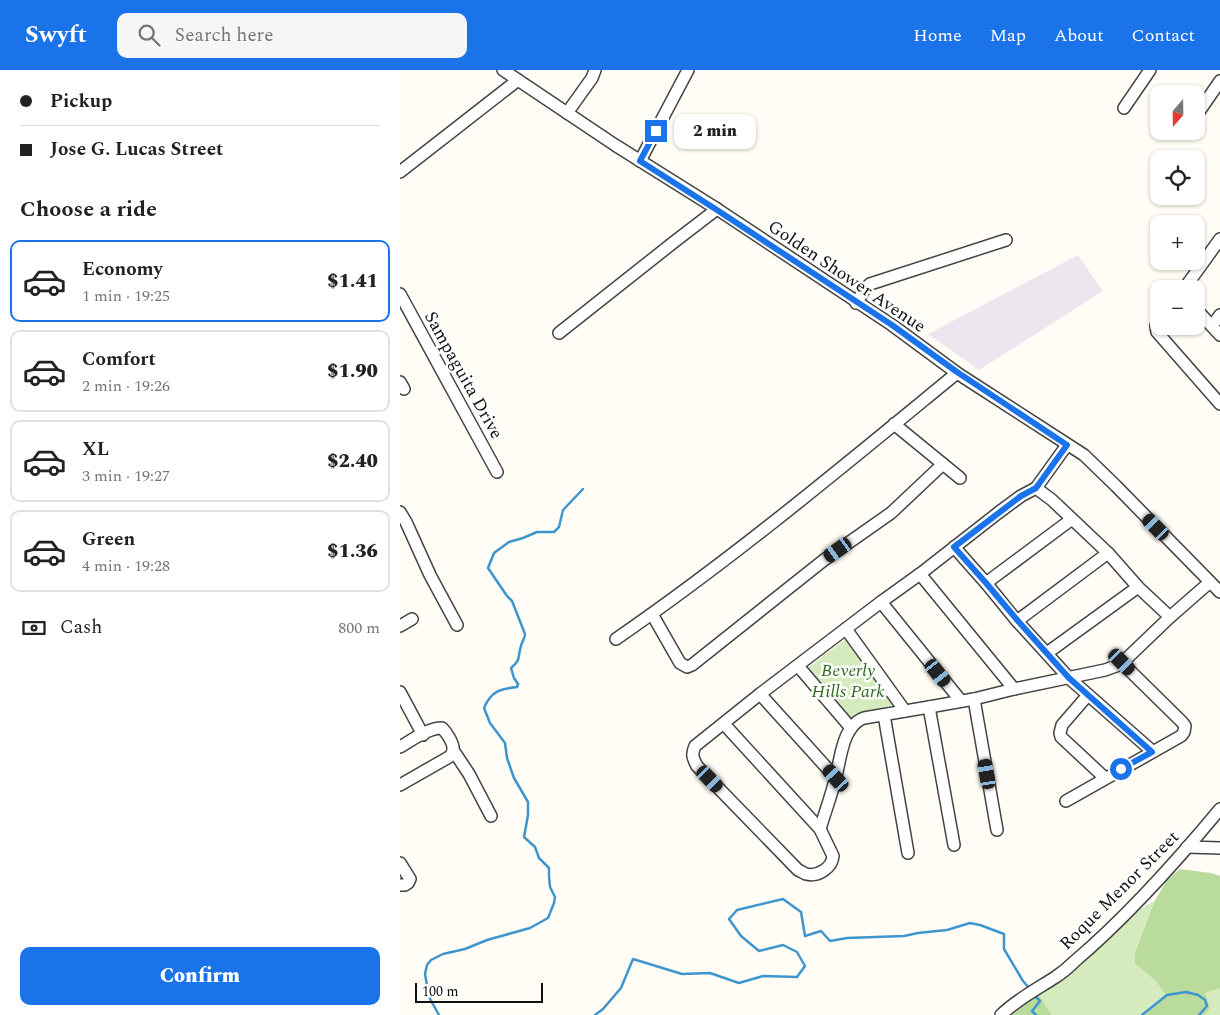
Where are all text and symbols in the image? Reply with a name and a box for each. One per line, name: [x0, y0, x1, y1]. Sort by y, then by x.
search box: [117, 13, 467, 58]
text: Swyft: [25, 17, 87, 53]
icon: search: [135, 21, 163, 49]
text: Search here: [175, 21, 273, 50]
text: Home: [913, 22, 962, 49]
text: Map: [990, 22, 1026, 49]
text: About: [1054, 22, 1104, 49]
text: Contact: [1132, 22, 1195, 49]
north arrow: [1150, 85, 1205, 140]
map controls: [1150, 85, 1205, 335]
text: Pickup: [50, 87, 112, 116]
callout: 2 min: [674, 114, 756, 148]
text: 2 min: [693, 119, 737, 143]
route end: [645, 120, 667, 142]
text: Jose G. Lucas Street: [50, 135, 223, 164]
button: locate: [1150, 150, 1205, 205]
text: Choose a ride: [20, 193, 157, 226]
street label: Golden Shower Avenue: [762, 213, 931, 340]
button: +: [1150, 215, 1205, 270]
text: Economy: [82, 255, 163, 284]
icon: car: [22, 259, 67, 304]
text: $1.41: [327, 267, 378, 296]
button: −: [1150, 280, 1205, 335]
text: 1 min · 19:25: [82, 284, 170, 308]
street label: Sampaguita Drive: [417, 306, 510, 444]
text: Comfort: [82, 345, 156, 374]
icon: car: [22, 349, 67, 394]
text: $1.90: [327, 357, 378, 386]
text: 2 min · 19:26: [82, 374, 170, 398]
text: XL: [82, 435, 109, 464]
icon: car: [22, 439, 67, 484]
text: $2.40: [327, 447, 378, 476]
text: 3 min · 19:27: [82, 464, 170, 488]
car: [1140, 511, 1171, 543]
text: Green: [82, 525, 135, 554]
icon: car: [22, 529, 67, 574]
car: [821, 535, 854, 565]
text: $1.36: [327, 537, 378, 566]
text: 4 min · 19:28: [82, 554, 170, 578]
text: Cash: [60, 613, 102, 642]
icon: cash: [20, 614, 48, 642]
text: 800 m: [338, 616, 380, 640]
car: [1106, 646, 1137, 678]
park label: Beverly Hills Park: [811, 657, 885, 705]
car: [922, 657, 953, 689]
car: [977, 758, 996, 790]
route start: [1110, 758, 1132, 780]
car: [820, 762, 851, 794]
car: [694, 763, 725, 795]
street label: Roque Menor Street: [1053, 824, 1186, 957]
button: Confirm: [20, 947, 380, 1005]
scale bar: [415, 980, 542, 1003]
text: 100 m: [422, 981, 459, 1002]

